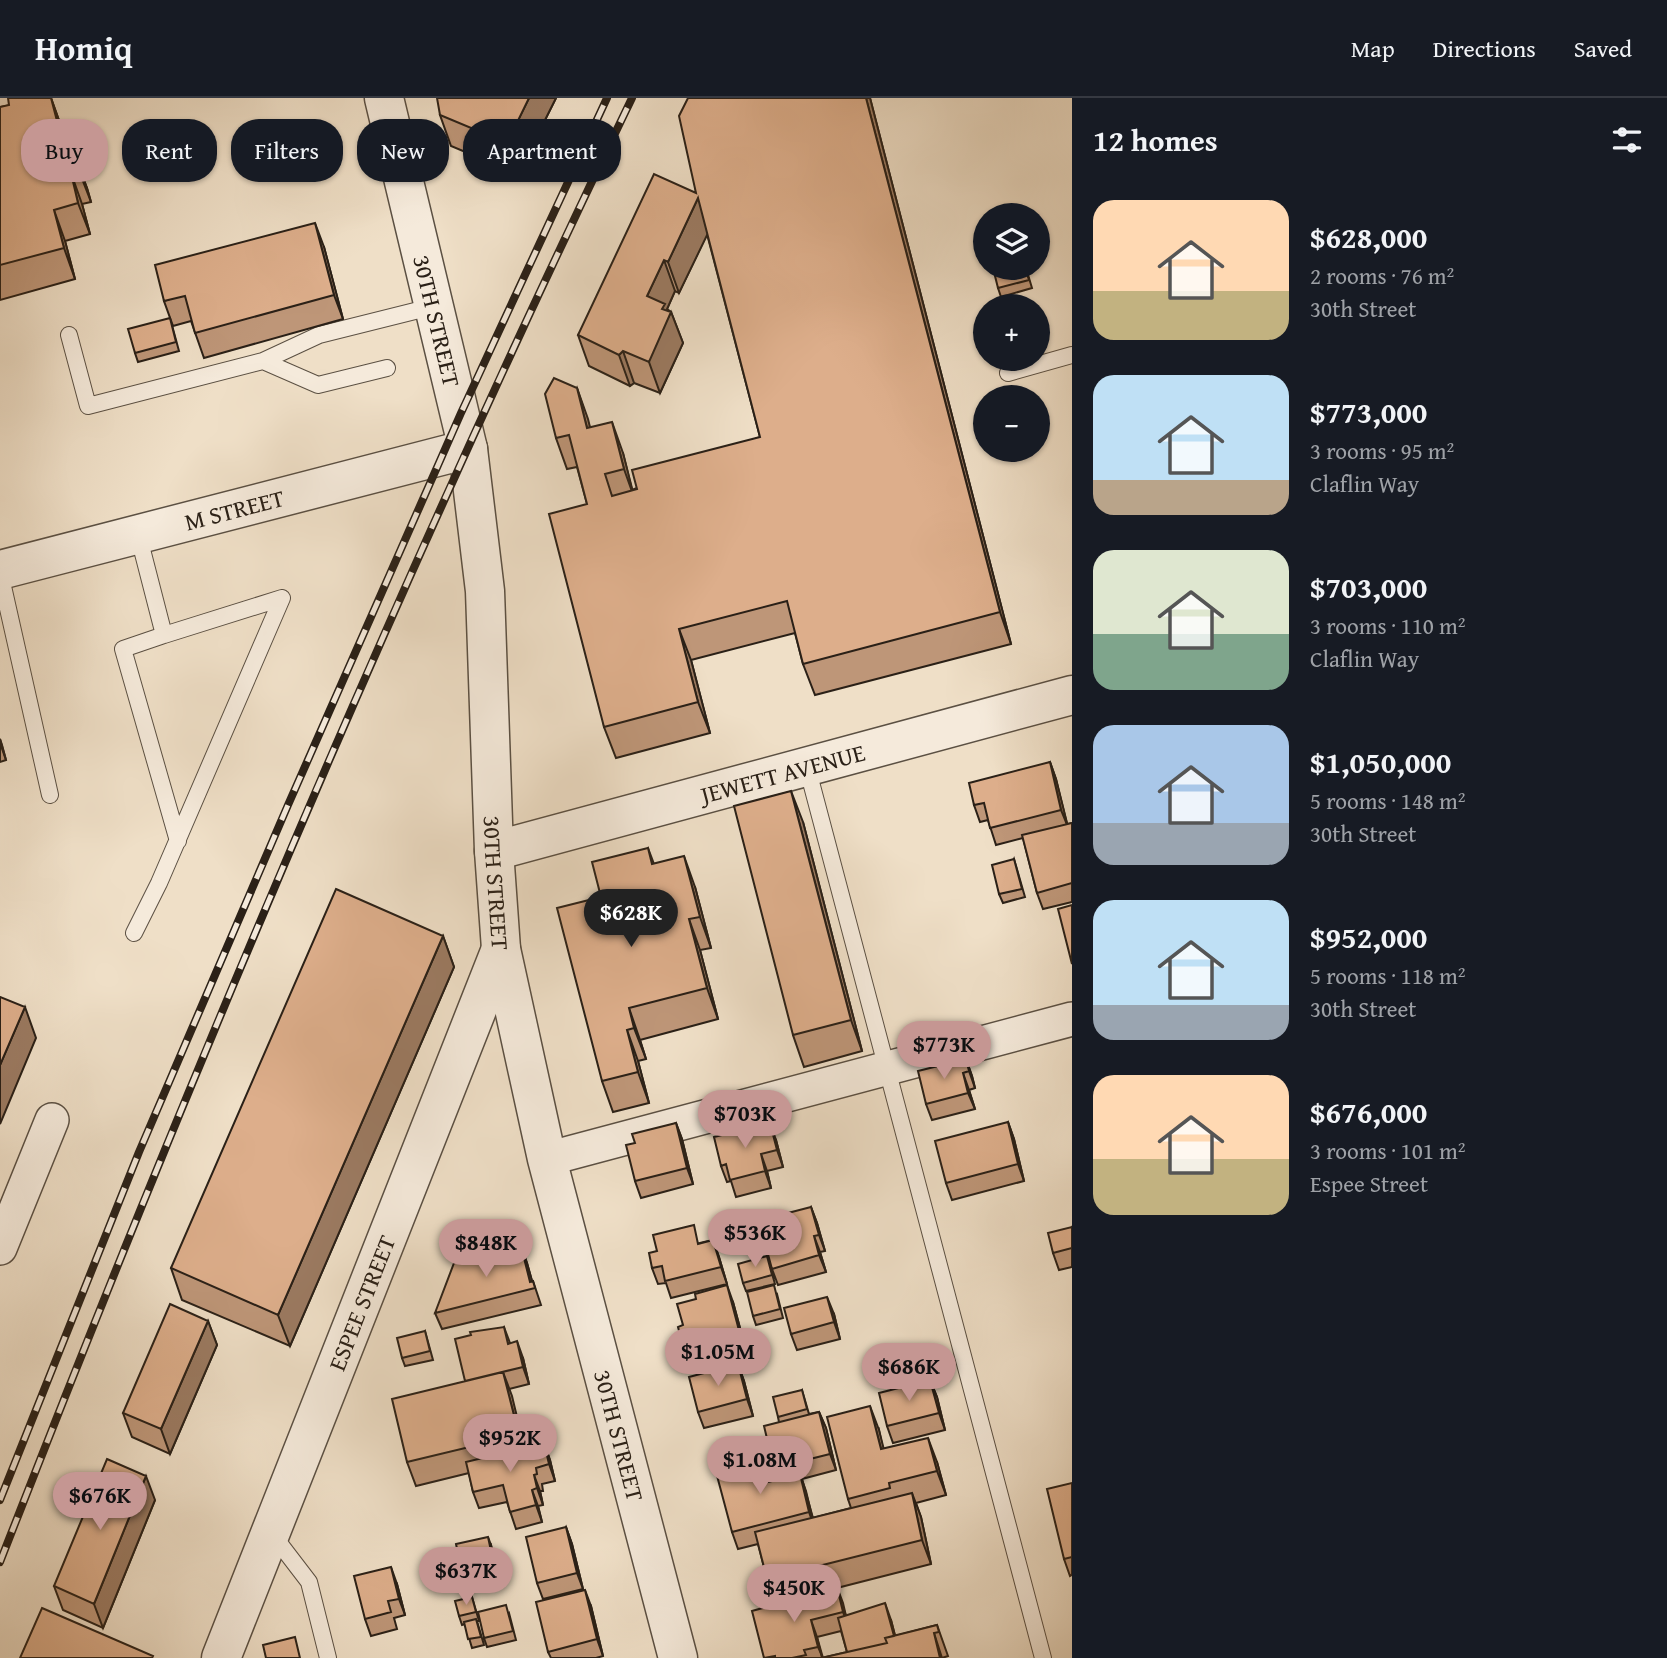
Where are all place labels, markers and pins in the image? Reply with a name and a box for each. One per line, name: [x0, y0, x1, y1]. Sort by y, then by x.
pin: $628K: [582, 890, 680, 949]
pin: $773K: [895, 1021, 993, 1081]
pin: $703K: [696, 1090, 794, 1150]
pin: $536K: [706, 1210, 804, 1269]
pin: $848K: [437, 1220, 535, 1279]
pin: $1.05M: [661, 1328, 775, 1388]
pin: $686K: [860, 1344, 958, 1403]
pin: $952K: [461, 1414, 559, 1474]
pin: $1.08M: [703, 1436, 817, 1496]
pin: $676K: [51, 1472, 149, 1532]
pin: $637K: [417, 1548, 515, 1607]
pin: $450K: [745, 1564, 843, 1624]

